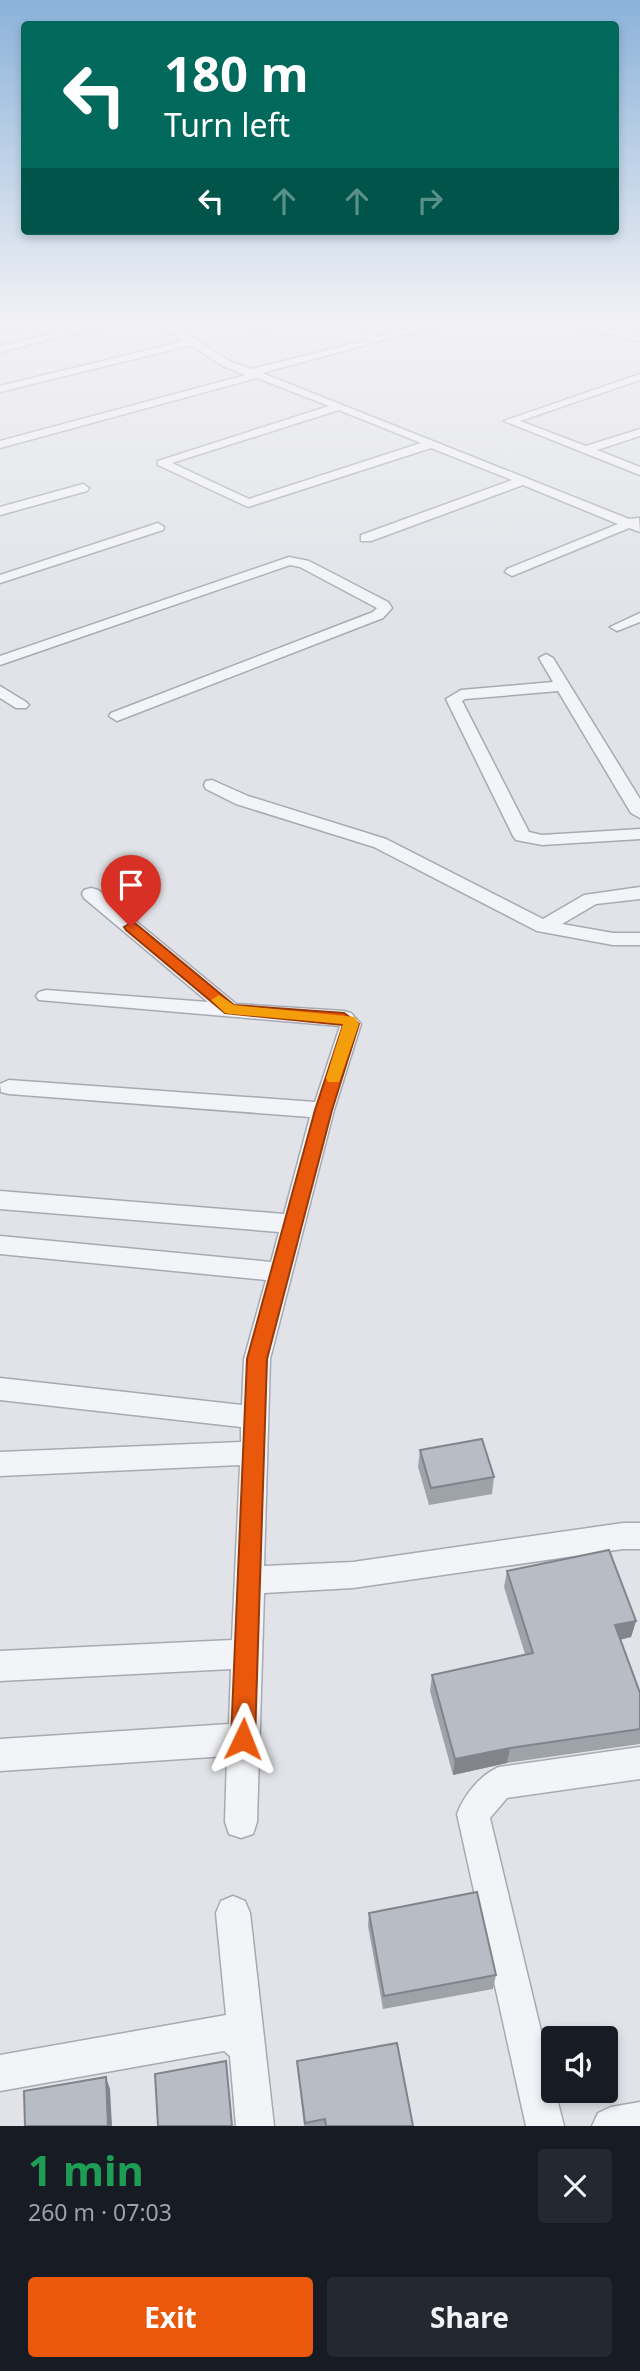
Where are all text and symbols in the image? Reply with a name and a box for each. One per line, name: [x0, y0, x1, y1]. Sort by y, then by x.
text: 180 m: [164, 40, 309, 106]
icon: left: [49, 49, 140, 140]
text: Turn left: [164, 103, 290, 146]
icon: left: [192, 182, 230, 220]
icon: ahead: [265, 182, 303, 220]
icon: ahead: [338, 182, 376, 220]
icon: right: [411, 182, 449, 220]
pin: [101, 855, 161, 927]
icon: arrive: [112, 866, 150, 904]
position arrow: [206, 1702, 280, 1776]
map controls: [541, 2026, 618, 2103]
button: sound: [541, 2026, 618, 2103]
text: 1 min: [28, 2141, 144, 2198]
button: close: [538, 2149, 612, 2223]
text: 260 m · 07:03: [28, 2196, 172, 2228]
button: Exit: [28, 2277, 313, 2357]
button: Share: [327, 2277, 612, 2357]

